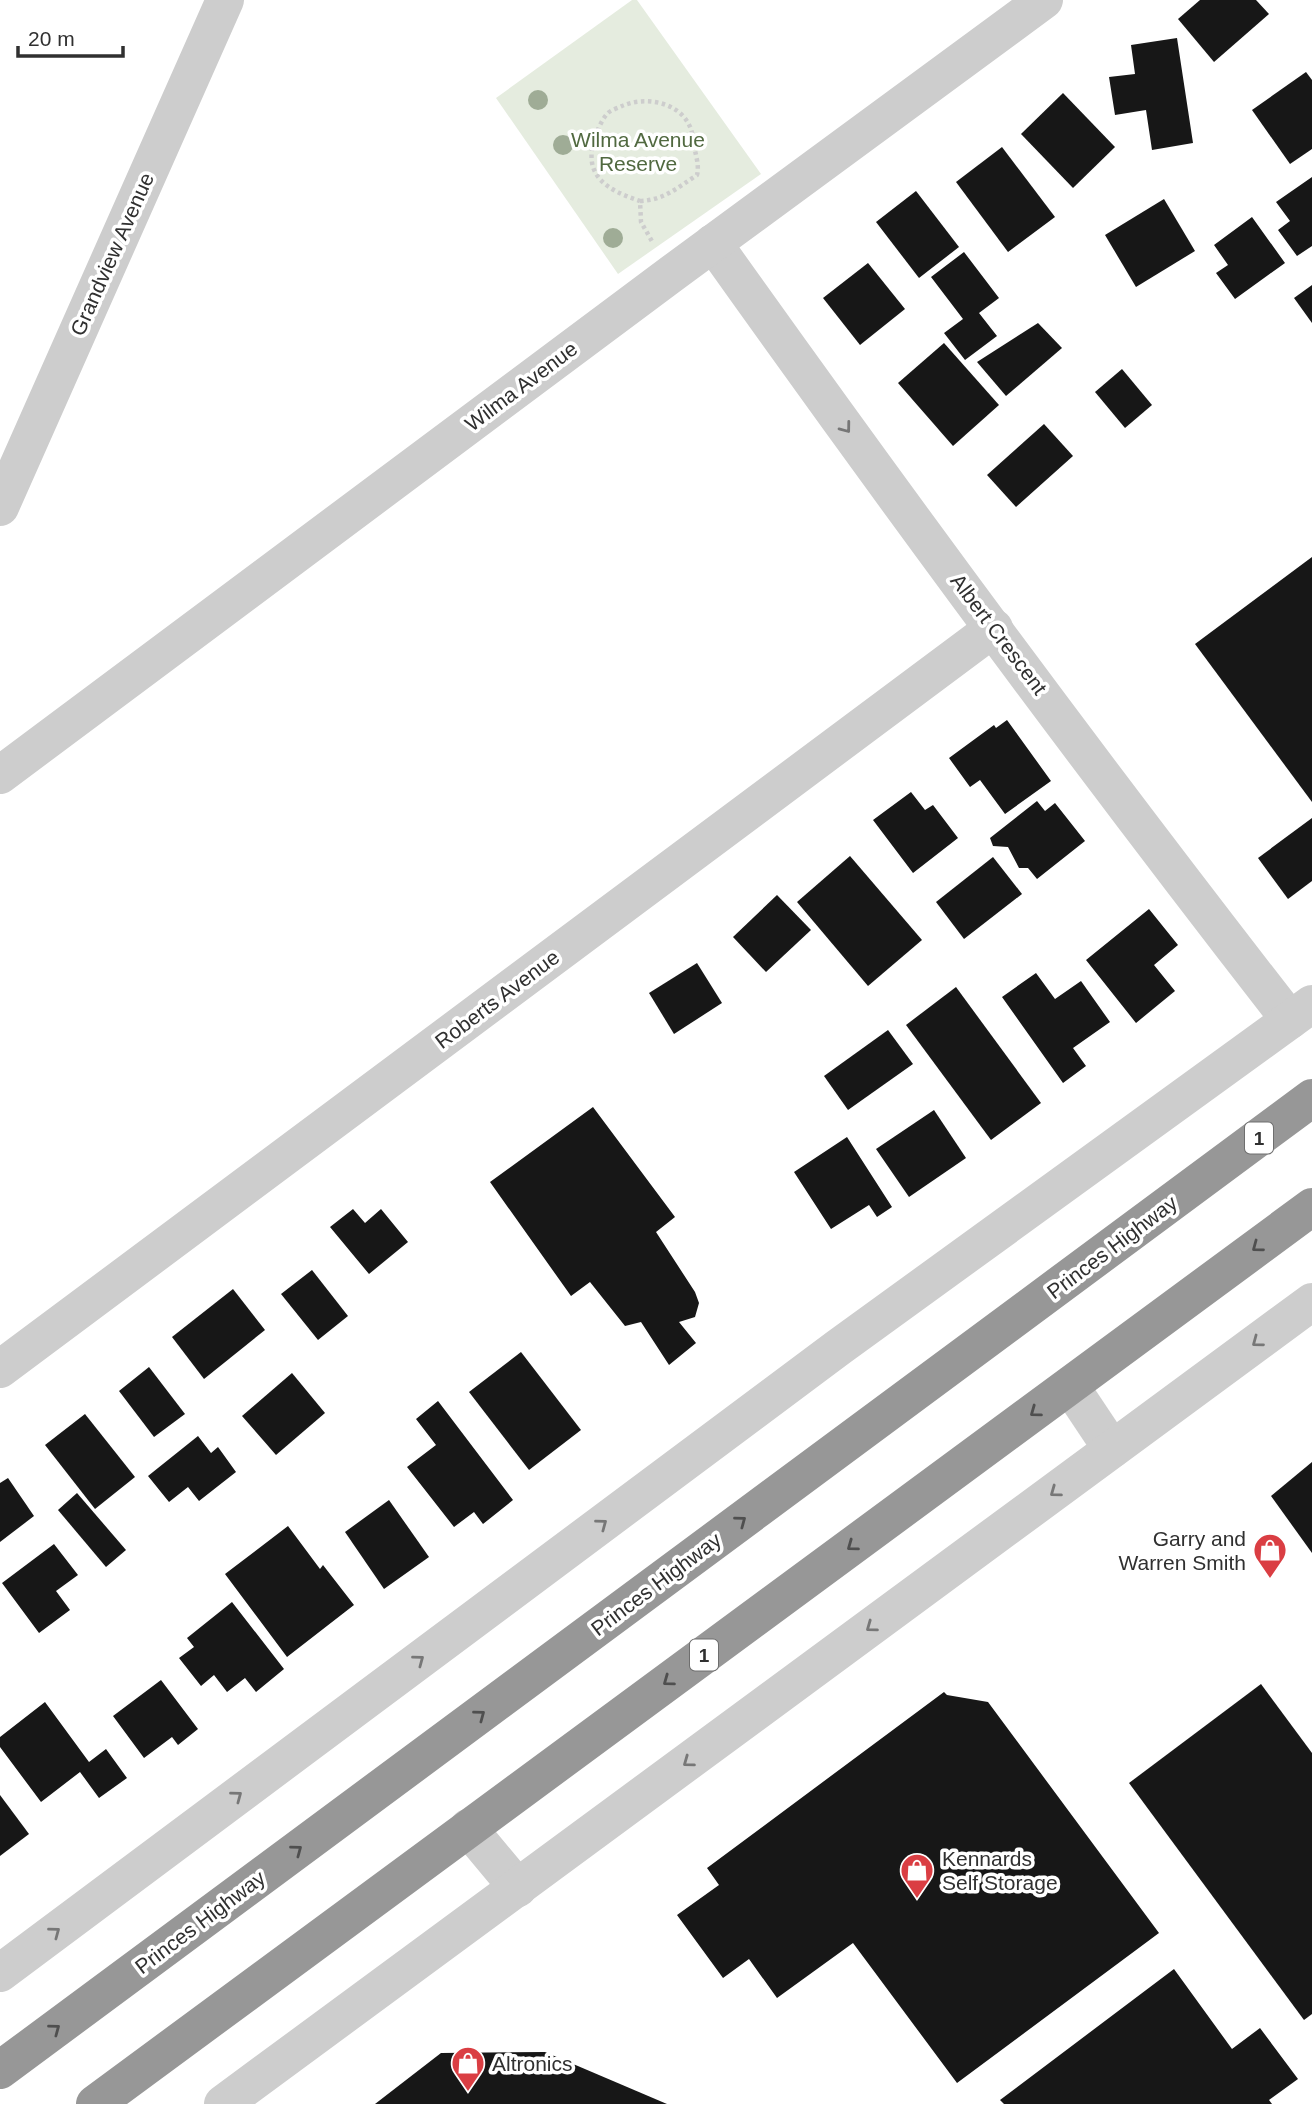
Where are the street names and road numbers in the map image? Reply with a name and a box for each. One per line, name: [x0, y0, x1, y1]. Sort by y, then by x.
street label: Grandview Avenue: [66, 169, 158, 339]
street label: Wilma Avenue: [461, 337, 581, 435]
street label: Albert Crescent: [946, 569, 1052, 699]
street label: Roberts Avenue: [431, 945, 563, 1053]
road number: 1: [1245, 1122, 1273, 1154]
street label: Princes Highway: [1043, 1190, 1182, 1303]
street label: Princes Highway: [587, 1527, 726, 1640]
road number: 1: [690, 1639, 718, 1670]
street label: Princes Highway: [131, 1865, 270, 1978]

